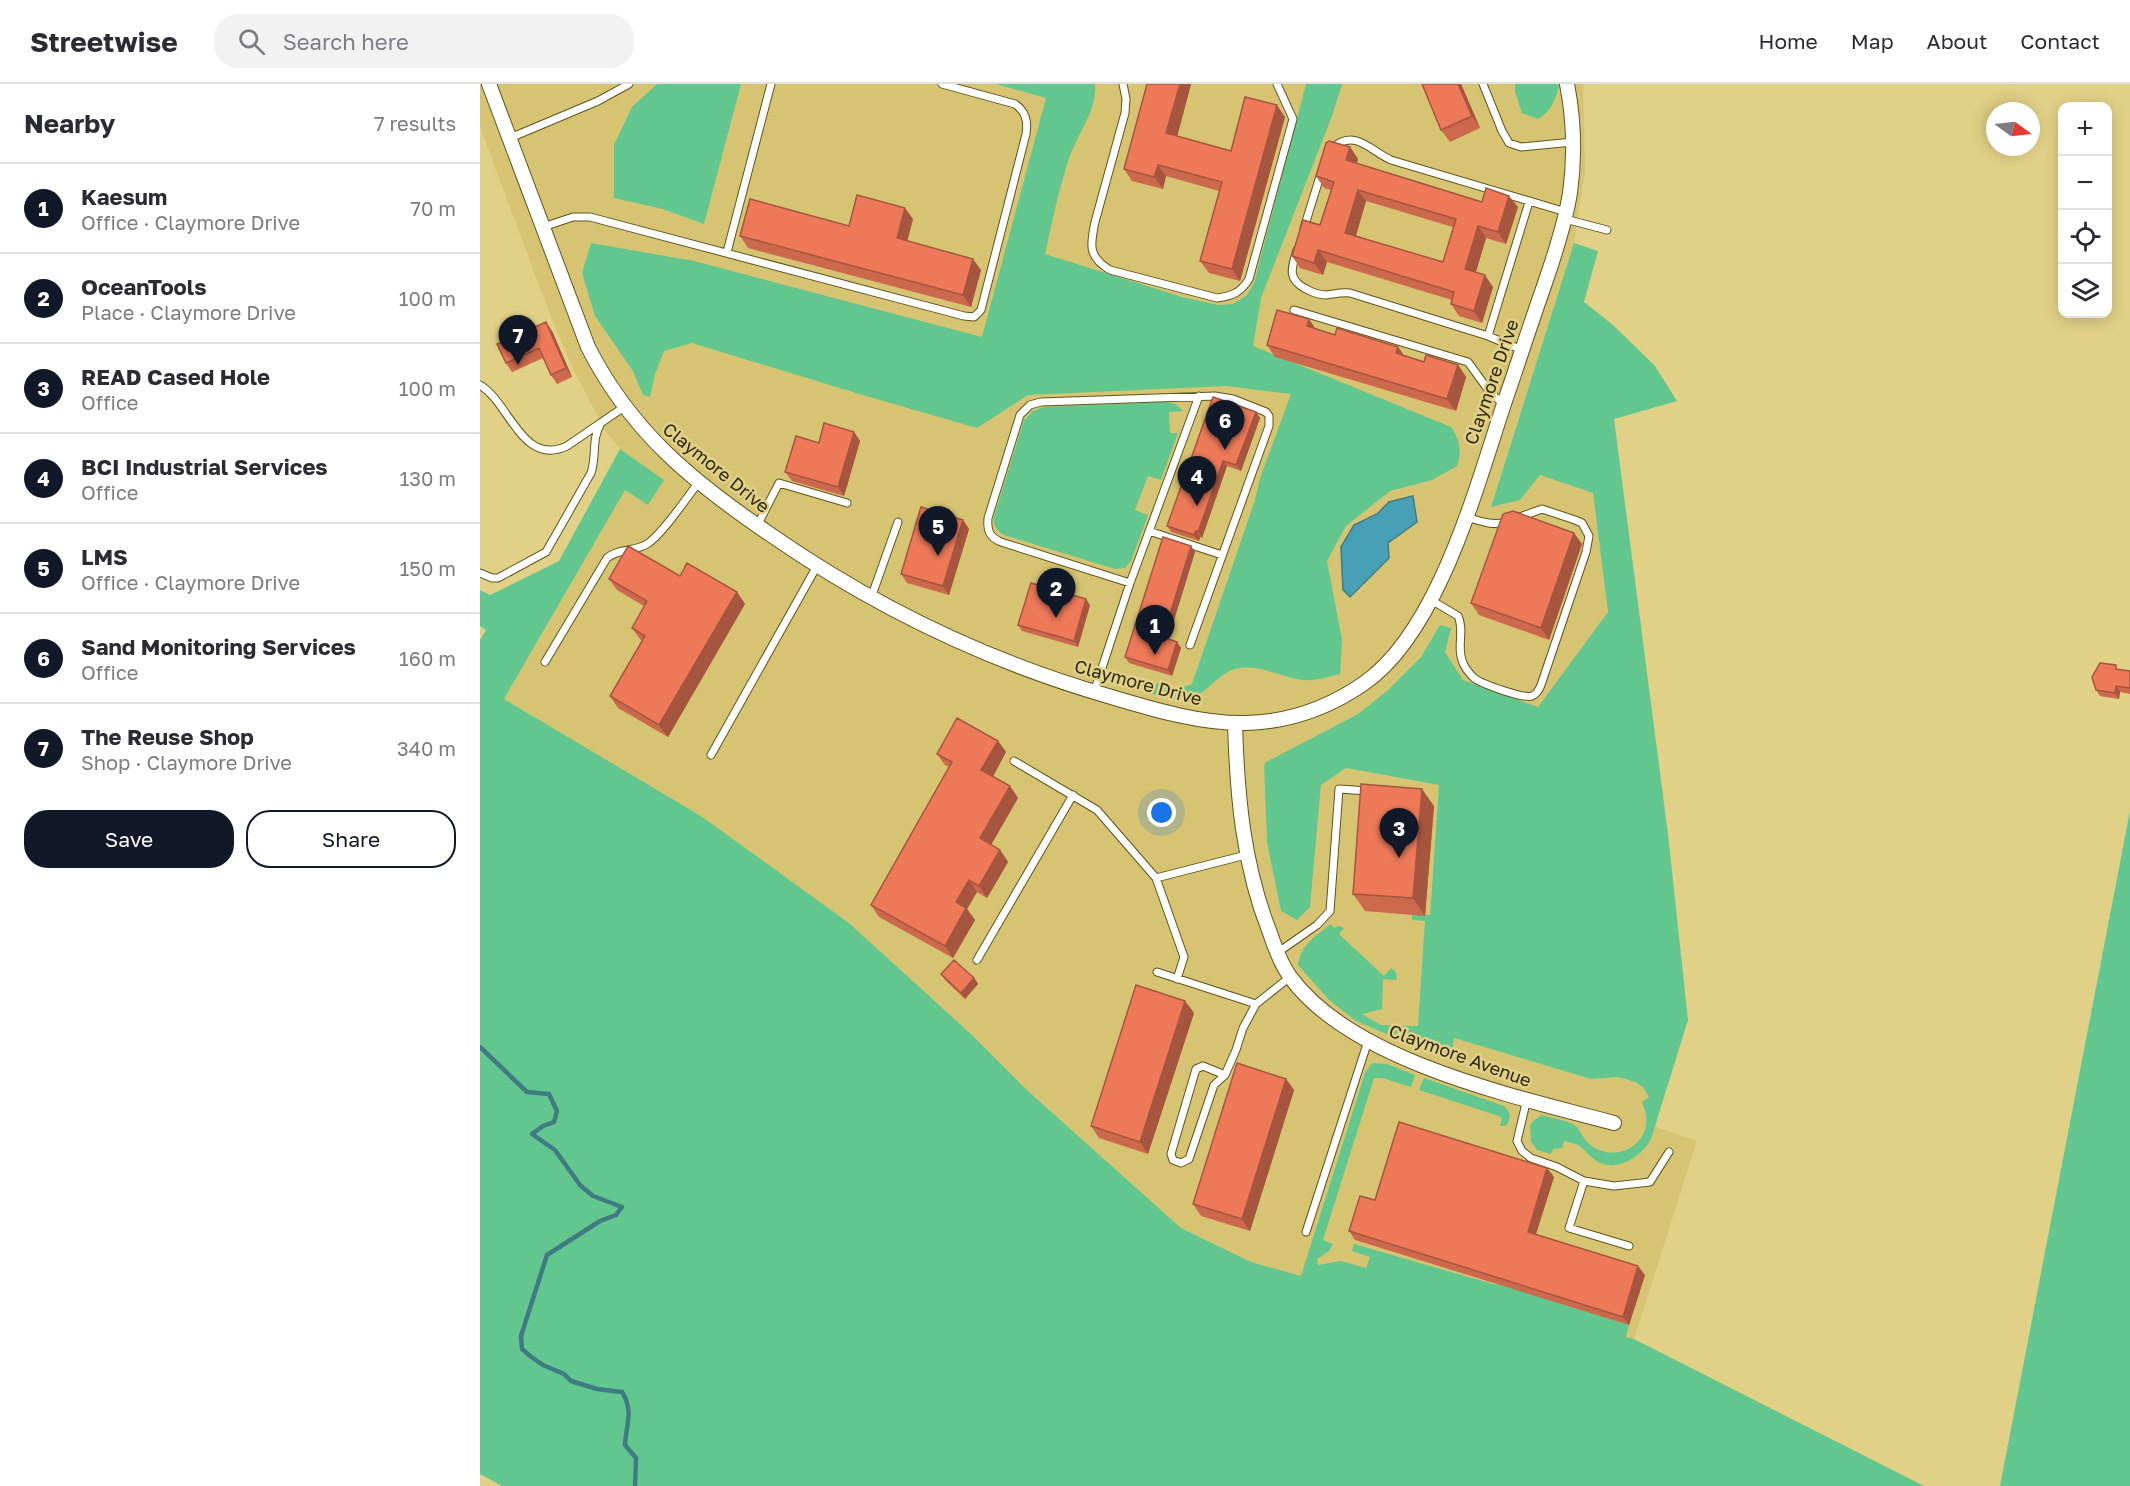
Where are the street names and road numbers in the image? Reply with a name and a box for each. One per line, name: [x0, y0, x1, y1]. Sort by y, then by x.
street label: Claymore Drive: [1459, 316, 1523, 447]
street label: Claymore Drive: [659, 417, 774, 517]
street label: Claymore Drive: [1072, 654, 1204, 710]
street label: Claymore Avenue: [1386, 1019, 1535, 1091]

